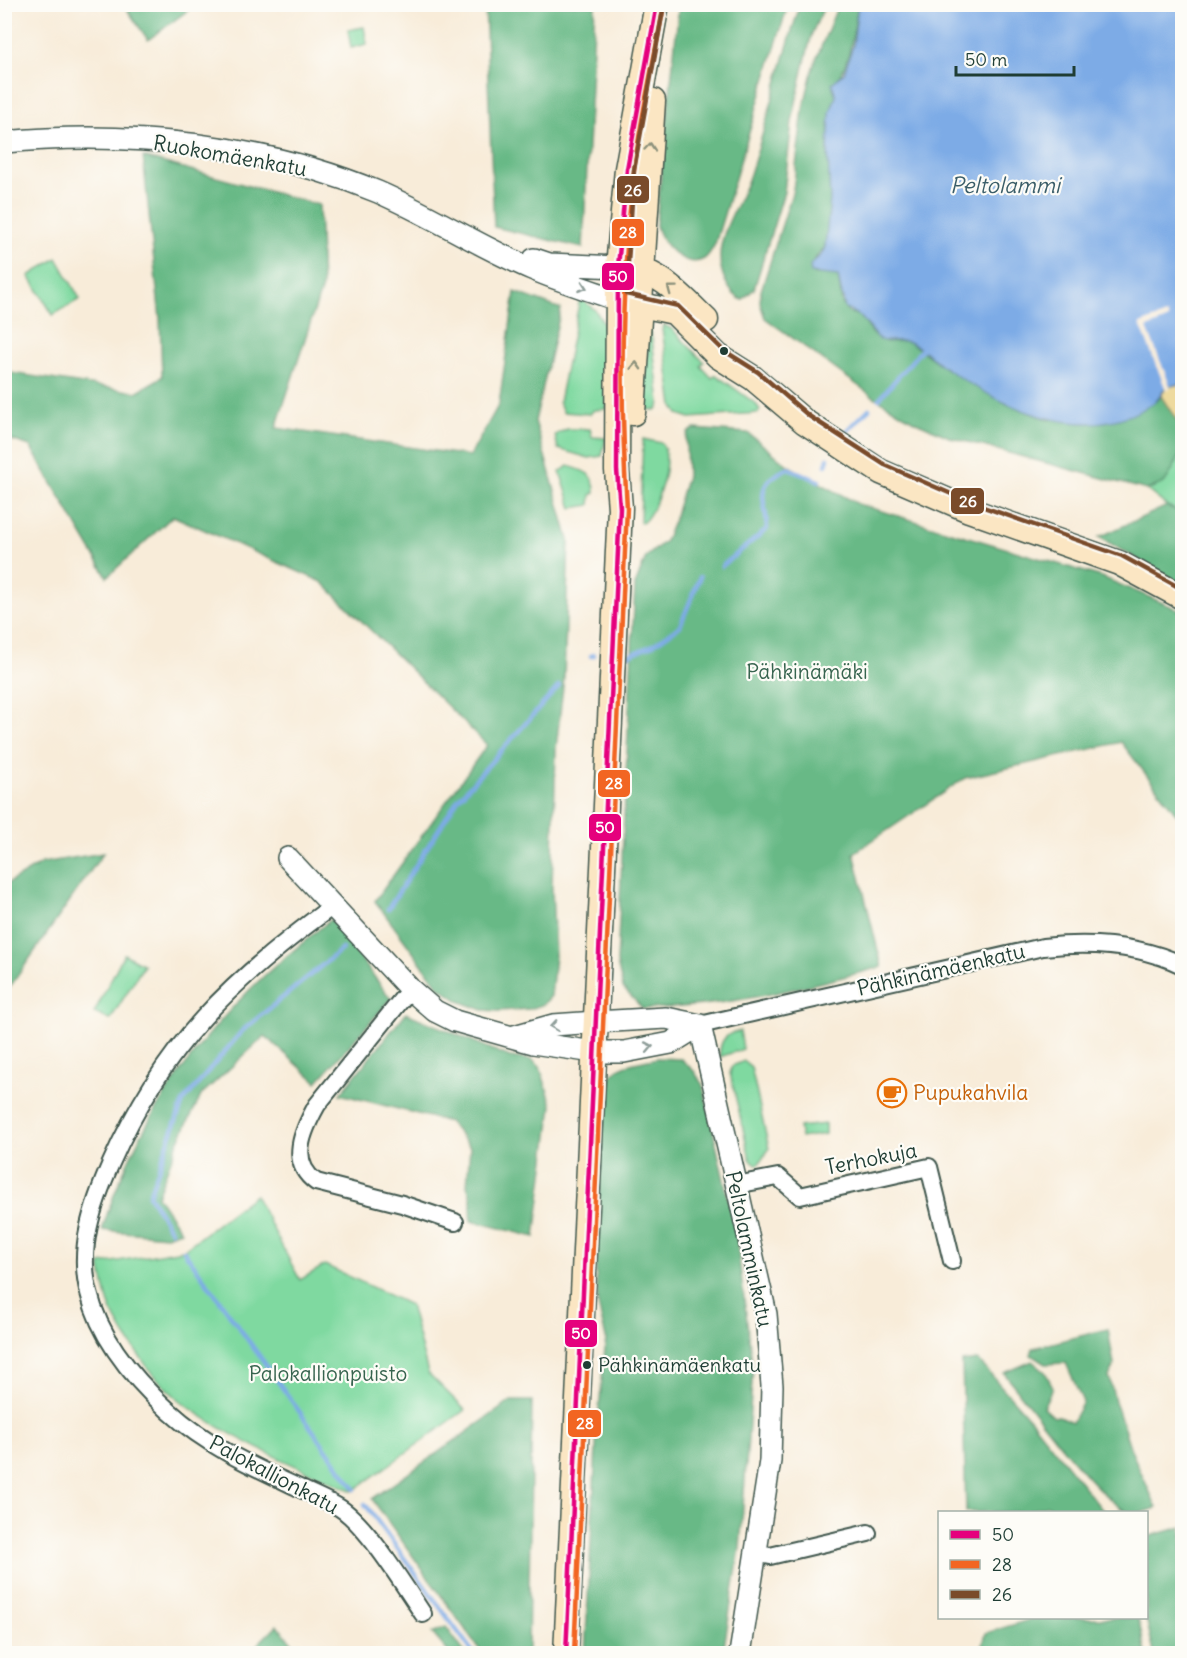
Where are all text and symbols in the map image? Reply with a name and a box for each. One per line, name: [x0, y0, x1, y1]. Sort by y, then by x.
scale bar: [956, 39, 1074, 77]
text: 50 m: [965, 48, 1007, 71]
street label: Ruokomäenkatu: [151, 129, 309, 182]
one-way arrow: [643, 143, 656, 152]
water label: Peltolammi: [950, 171, 1063, 199]
line badge: 26: [616, 175, 650, 204]
text: 26: [624, 180, 642, 200]
line badge: 28: [611, 218, 645, 247]
text: 28: [619, 222, 637, 242]
line badge: 50: [601, 262, 635, 291]
text: 50: [608, 266, 628, 286]
one-way arrow: [577, 280, 587, 293]
one-way arrow: [666, 285, 677, 296]
unlabelled marker: [718, 345, 730, 357]
one-way arrow: [630, 362, 643, 371]
line badge: 26: [950, 487, 985, 515]
text: 26: [959, 491, 977, 511]
park label: Pähkinämäki: [746, 658, 868, 685]
line badge: 28: [597, 769, 631, 798]
text: 28: [605, 773, 623, 793]
line badge: 50: [588, 813, 622, 842]
text: 50: [595, 817, 615, 837]
street label: Pähkinämäenkatu: [854, 937, 1027, 1002]
one-way arrow: [549, 1019, 558, 1031]
one-way arrow: [644, 1041, 654, 1054]
cafe icon: Pupukahvila: [876, 1077, 908, 1109]
place label: Pupukahvila: [913, 1079, 1028, 1106]
street label: Terhokuja: [823, 1136, 919, 1181]
street label: Peltolamminkatu: [720, 1168, 779, 1329]
line badge: 50: [564, 1319, 598, 1348]
text: 50: [571, 1323, 591, 1343]
place label: Pähkinämäenkatu: [598, 1352, 761, 1377]
marker: Pähkinämäenkatu: [581, 1359, 593, 1371]
park label: Palokallionpuisto: [249, 1360, 407, 1387]
line badge: 28: [567, 1409, 602, 1438]
text: 28: [576, 1413, 594, 1433]
street label: Palokallionkatu: [205, 1429, 344, 1520]
legend: [938, 1511, 1148, 1619]
text: 50: [992, 1523, 1014, 1546]
text: 28: [992, 1553, 1012, 1576]
text: 26: [992, 1583, 1012, 1606]

